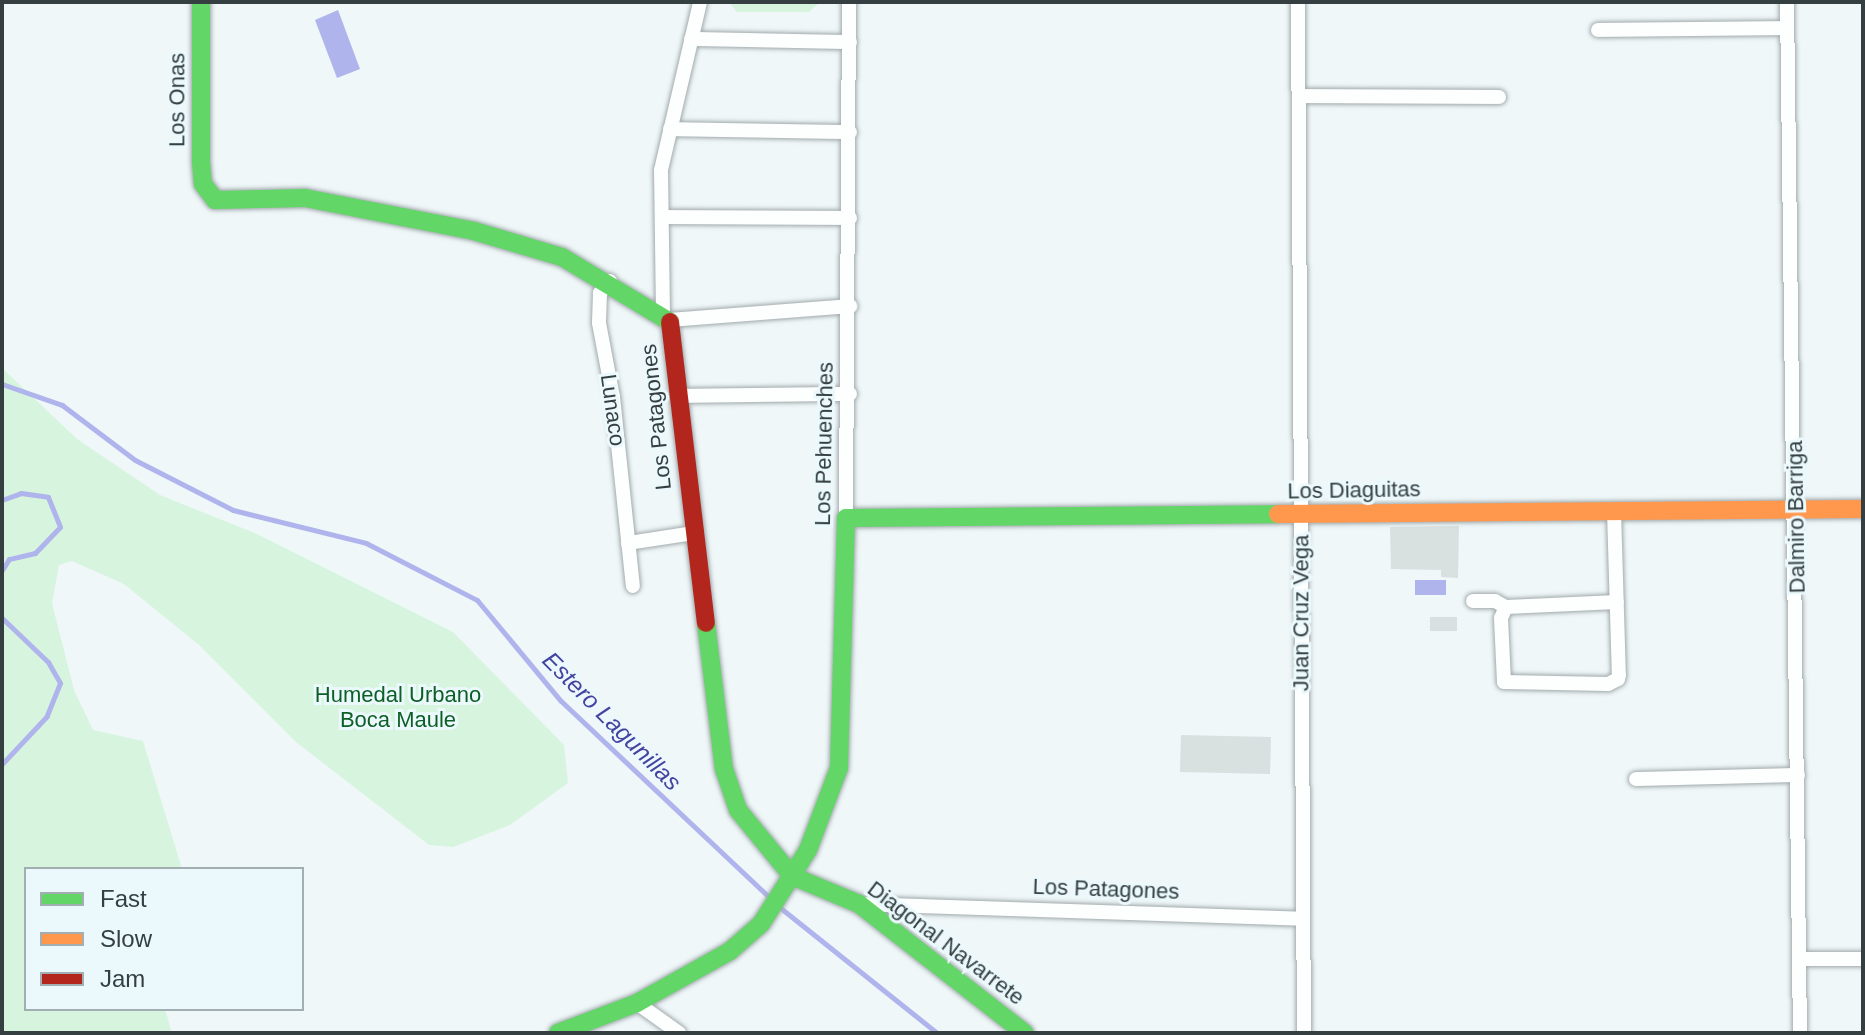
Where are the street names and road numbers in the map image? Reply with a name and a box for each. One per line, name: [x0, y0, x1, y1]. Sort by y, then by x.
street label: Los Onas: [164, 53, 190, 147]
street label: Los Patagones: [635, 343, 677, 491]
street label: Los Pehuenches: [809, 362, 839, 526]
street label: Lunaco: [595, 372, 631, 448]
street label: Dalmiro Barriga: [1781, 440, 1811, 594]
street label: Los Diaguitas: [1287, 476, 1421, 504]
street label: Juan Cruz Vega: [1288, 535, 1314, 691]
street label: Los Patagones: [1032, 873, 1180, 905]
street label: Diagonal Navarrete: [862, 875, 1030, 1011]

